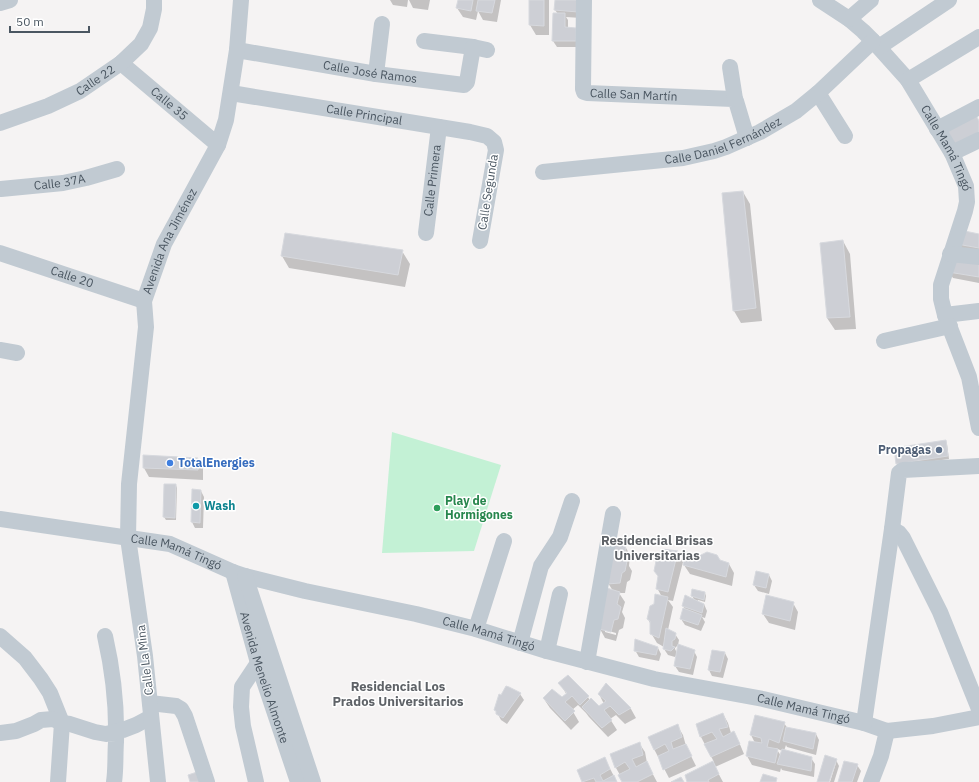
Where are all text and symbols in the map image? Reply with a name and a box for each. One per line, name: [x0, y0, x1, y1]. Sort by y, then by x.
scale bar: [10, 8, 89, 34]
text: 50 m: [16, 14, 44, 29]
street label: Calle José Ramos: [322, 57, 418, 86]
street label: Calle 22: [73, 61, 118, 99]
street label: Calle 35: [148, 83, 191, 123]
street label: Calle San Martín: [590, 85, 678, 104]
street label: Calle Principal: [325, 101, 403, 128]
street label: Calle Mamá Tingó: [918, 102, 974, 192]
street label: Calle Daniel Fernández: [664, 113, 784, 167]
street label: Calle Primera: [420, 143, 444, 217]
street label: Calle Segunda: [474, 152, 501, 231]
street label: Calle 37A: [33, 170, 87, 193]
street label: Avenida Ana Jiménez: [139, 185, 200, 296]
street label: Calle 20: [49, 262, 96, 291]
place label: Propagas: [878, 442, 931, 457]
marker: Propagas: [934, 445, 944, 455]
place label: TotalEnergies: [178, 455, 255, 470]
marker: TotalEnergies: [165, 458, 175, 468]
place label: Play de Hormigones: [445, 493, 513, 522]
place label: Wash: [204, 498, 235, 513]
marker: Wash: [191, 501, 201, 511]
marker: Play de Hormigones: [432, 503, 442, 513]
street label: Calle Mamá Tingó: [130, 530, 225, 573]
district label: Residencial Brisas Universitarias: [601, 532, 713, 564]
street label: Avenida Menelio Almonte: [237, 610, 293, 746]
street label: Calle Mamá Tingó: [441, 613, 537, 654]
street label: Calle La Mina: [133, 623, 156, 696]
district label: Residencial Los Prados Universitarios: [332, 678, 464, 710]
street label: Calle Mamá Tingó: [756, 690, 852, 727]

